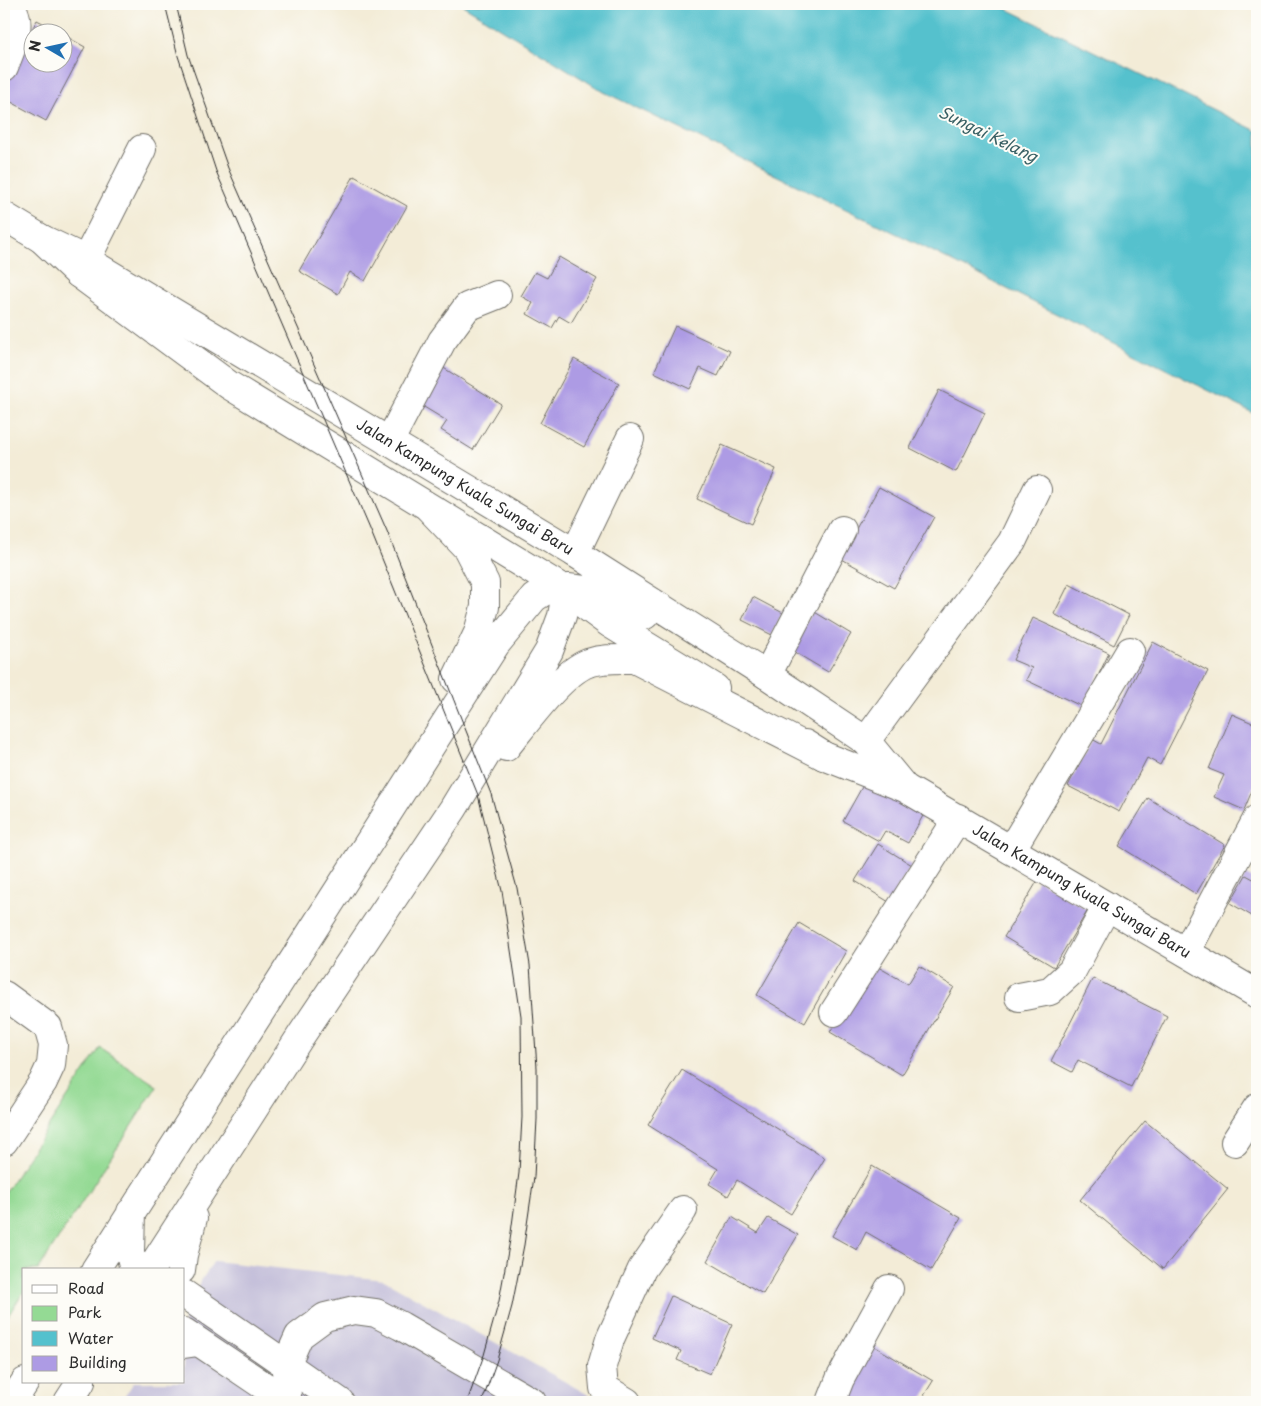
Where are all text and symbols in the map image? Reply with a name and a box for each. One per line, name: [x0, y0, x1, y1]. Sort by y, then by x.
north arrow: [22, 22, 72, 72]
text: N: [23, 39, 46, 53]
water label: Sungai Kelang: [935, 99, 1044, 168]
street label: Jalan Kampung Kuala Sungai Baru: [353, 412, 579, 560]
street label: Jalan Kampung Kuala Sungai Baru: [969, 817, 1196, 963]
legend: [22, 1268, 185, 1384]
text: Road: [68, 1276, 104, 1299]
text: Park: [68, 1300, 102, 1323]
text: Water: [68, 1326, 113, 1349]
text: Building: [68, 1350, 127, 1373]

